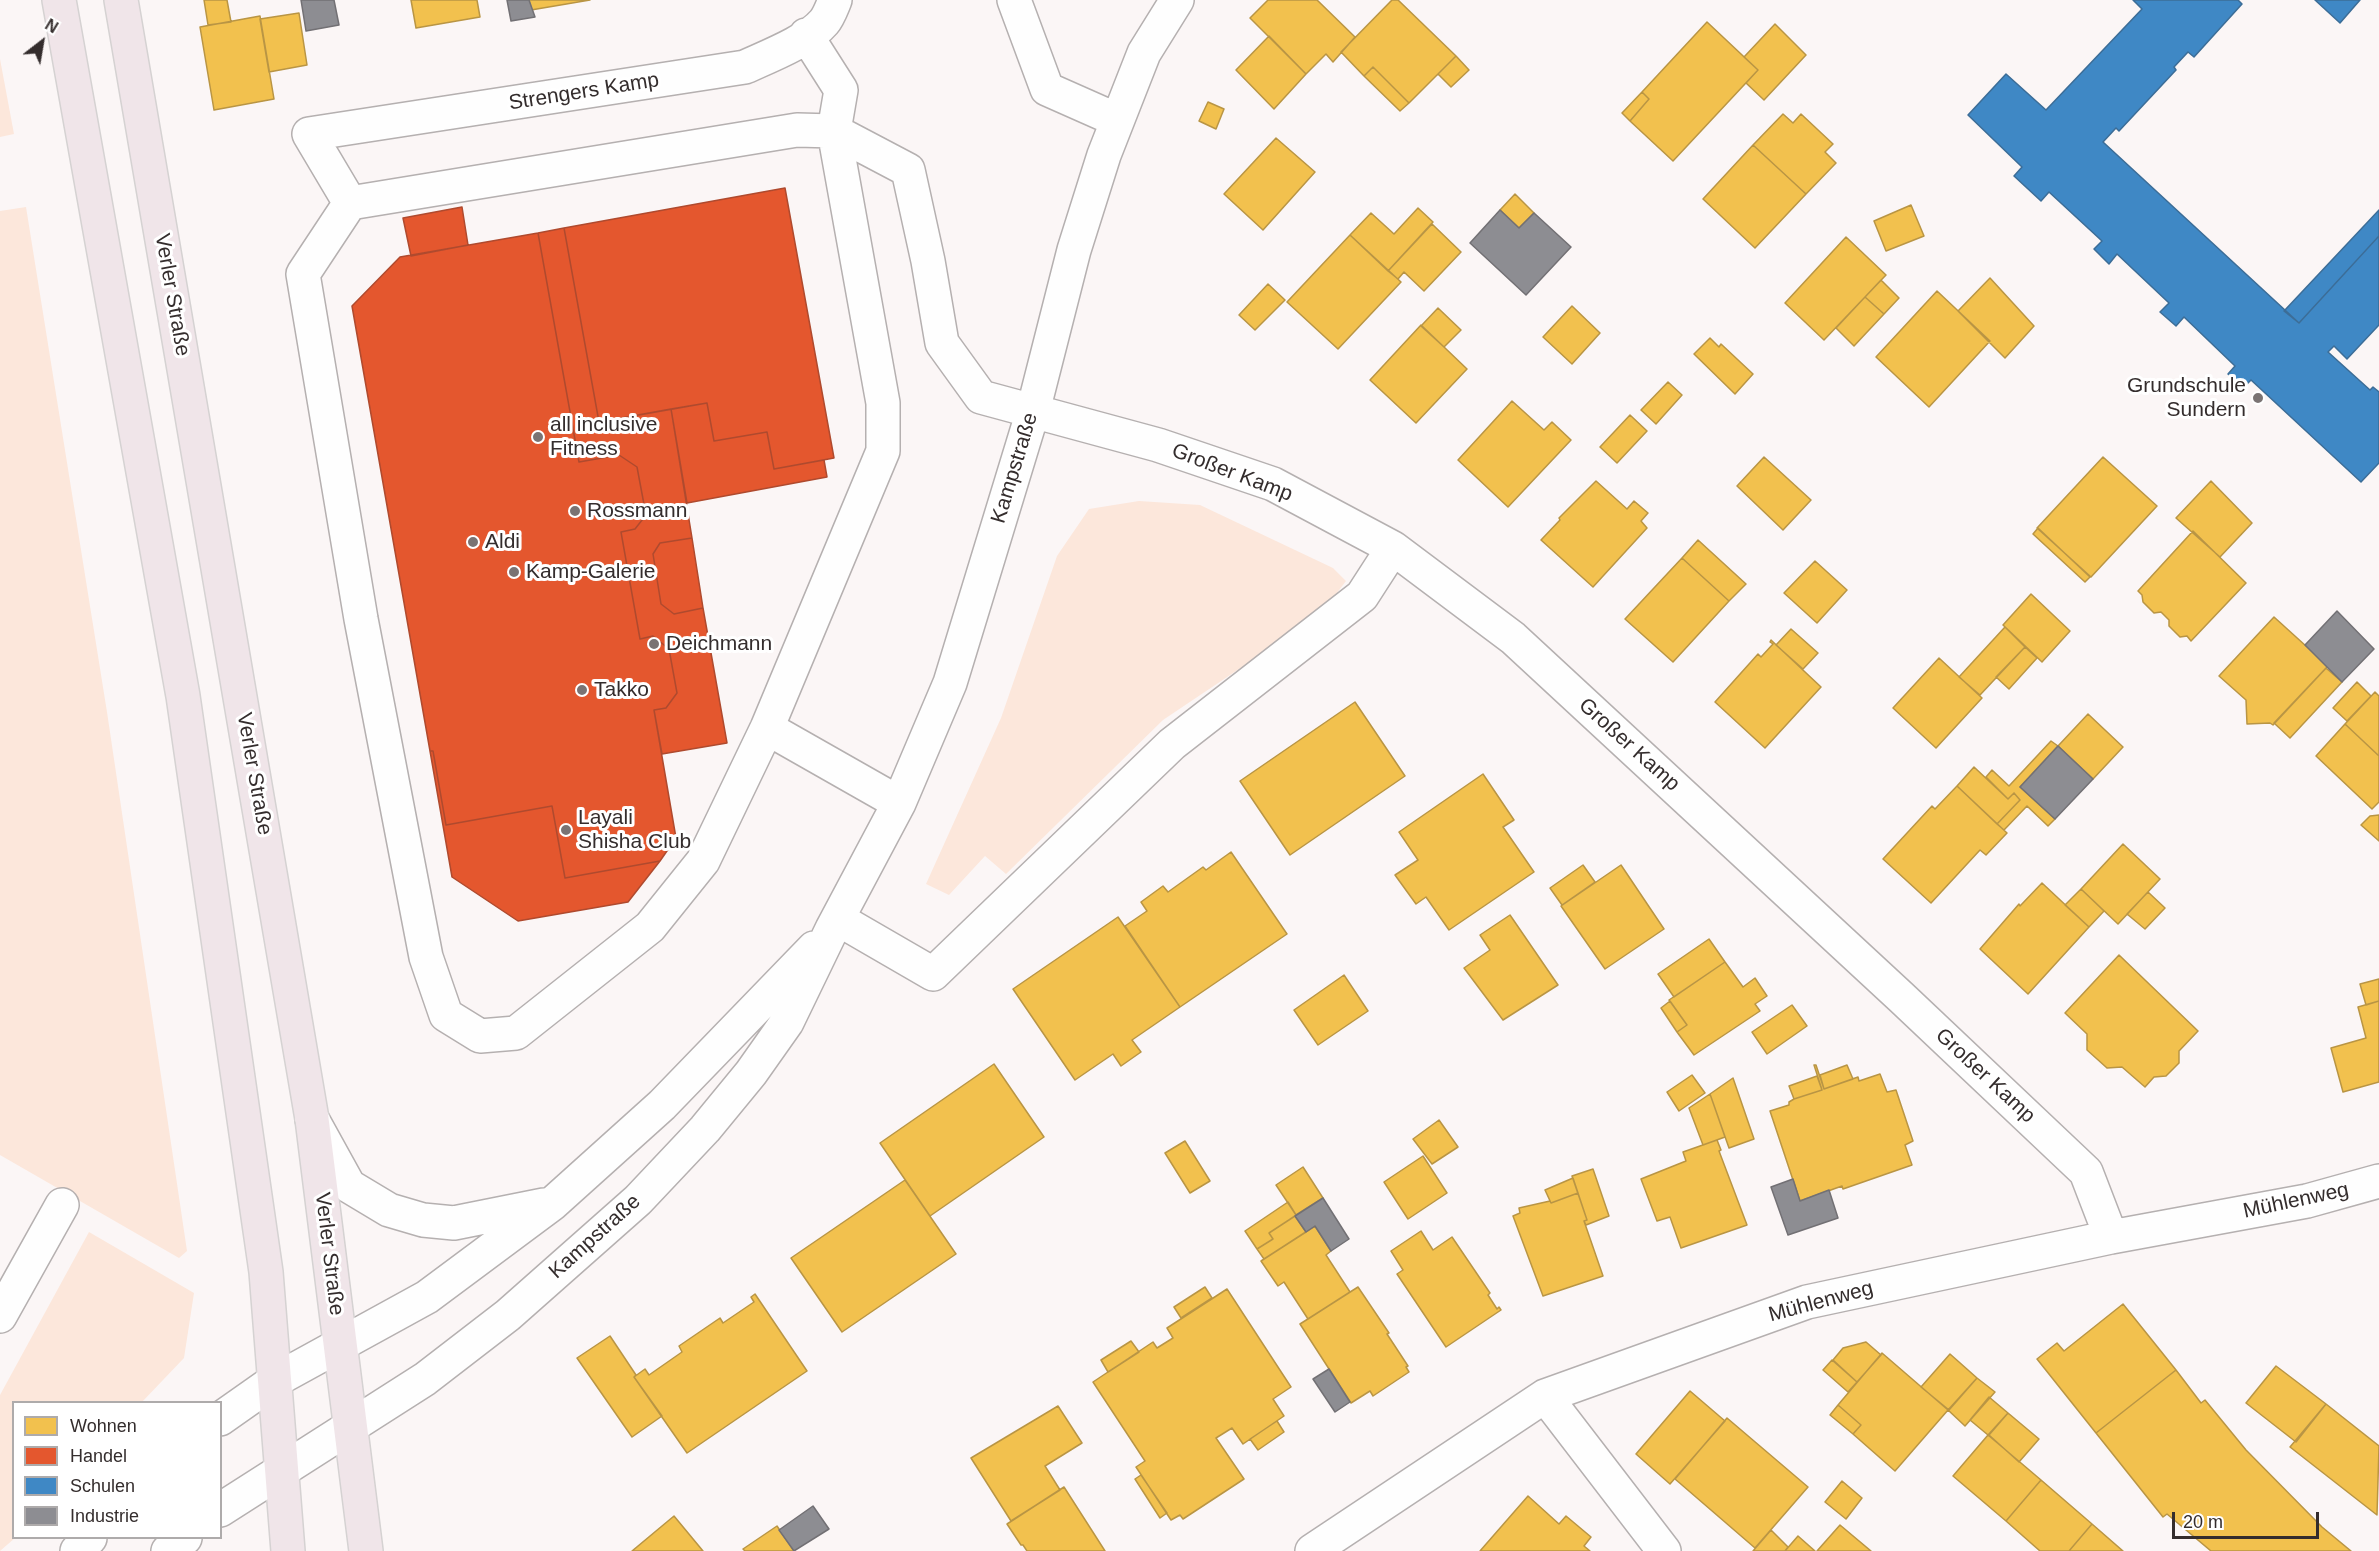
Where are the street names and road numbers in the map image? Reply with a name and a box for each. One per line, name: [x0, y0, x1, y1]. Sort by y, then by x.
street label: Strengers Kamp: [507, 68, 661, 116]
street label: Verler Straße: [149, 232, 195, 358]
street label: Kampstraße: [986, 410, 1044, 526]
street label: Großer Kamp: [1168, 438, 1296, 508]
street label: Großer Kamp: [1573, 693, 1685, 797]
street label: Verler Straße: [231, 711, 277, 837]
street label: Großer Kamp: [1930, 1023, 2040, 1129]
street label: Mühlenweg: [2241, 1178, 2351, 1224]
street label: Kampstraße: [544, 1189, 646, 1285]
street label: Verler Straße: [309, 1191, 349, 1317]
street label: Mühlenweg: [1766, 1276, 1876, 1328]

